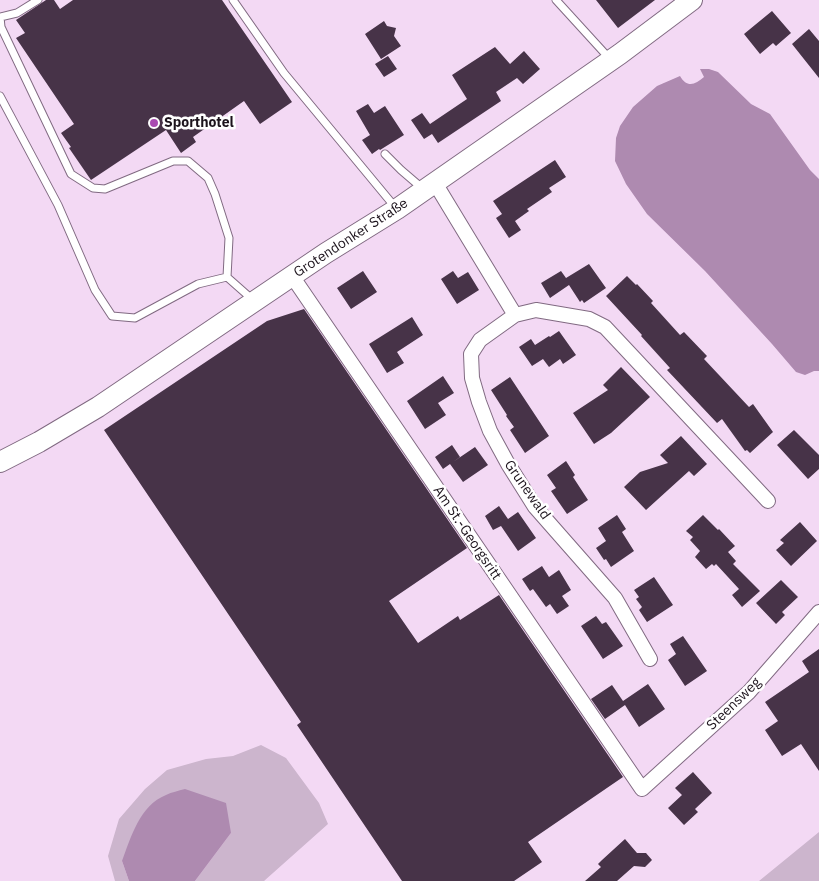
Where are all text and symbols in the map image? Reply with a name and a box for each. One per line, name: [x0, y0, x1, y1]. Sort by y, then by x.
place label: Sporthotel: [164, 115, 234, 131]
marker: Sporthotel: [148, 117, 160, 129]
street label: Grotendonker Straße: [291, 195, 411, 281]
street label: Grunewald: [500, 457, 554, 523]
street label: Am St.-Georgsritt: [429, 483, 505, 583]
street label: Steensweg: [703, 674, 765, 734]

